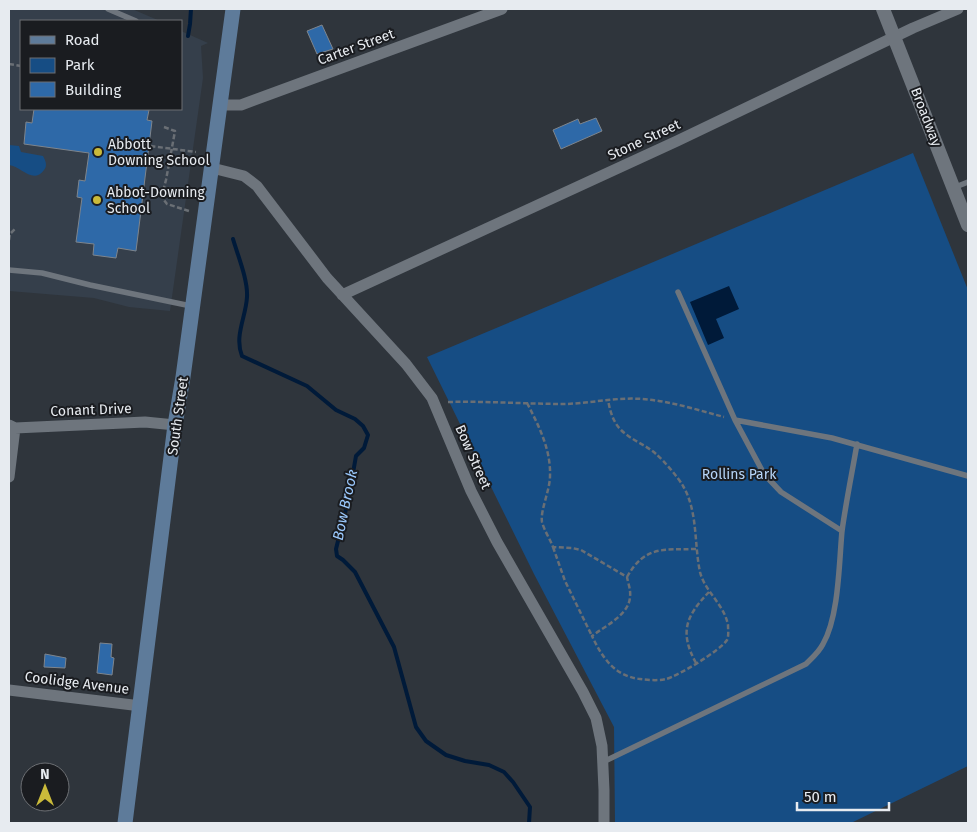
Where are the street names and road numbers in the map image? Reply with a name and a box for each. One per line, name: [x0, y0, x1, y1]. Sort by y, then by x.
street label: Carter Street: [315, 25, 398, 69]
street label: Broadway: [907, 85, 945, 149]
street label: Stone Street: [605, 115, 684, 164]
street label: South Street: [164, 375, 192, 456]
street label: Conant Drive: [50, 400, 132, 420]
street label: Bow Street: [451, 422, 495, 493]
street label: Coolidge Avenue: [24, 668, 130, 698]

